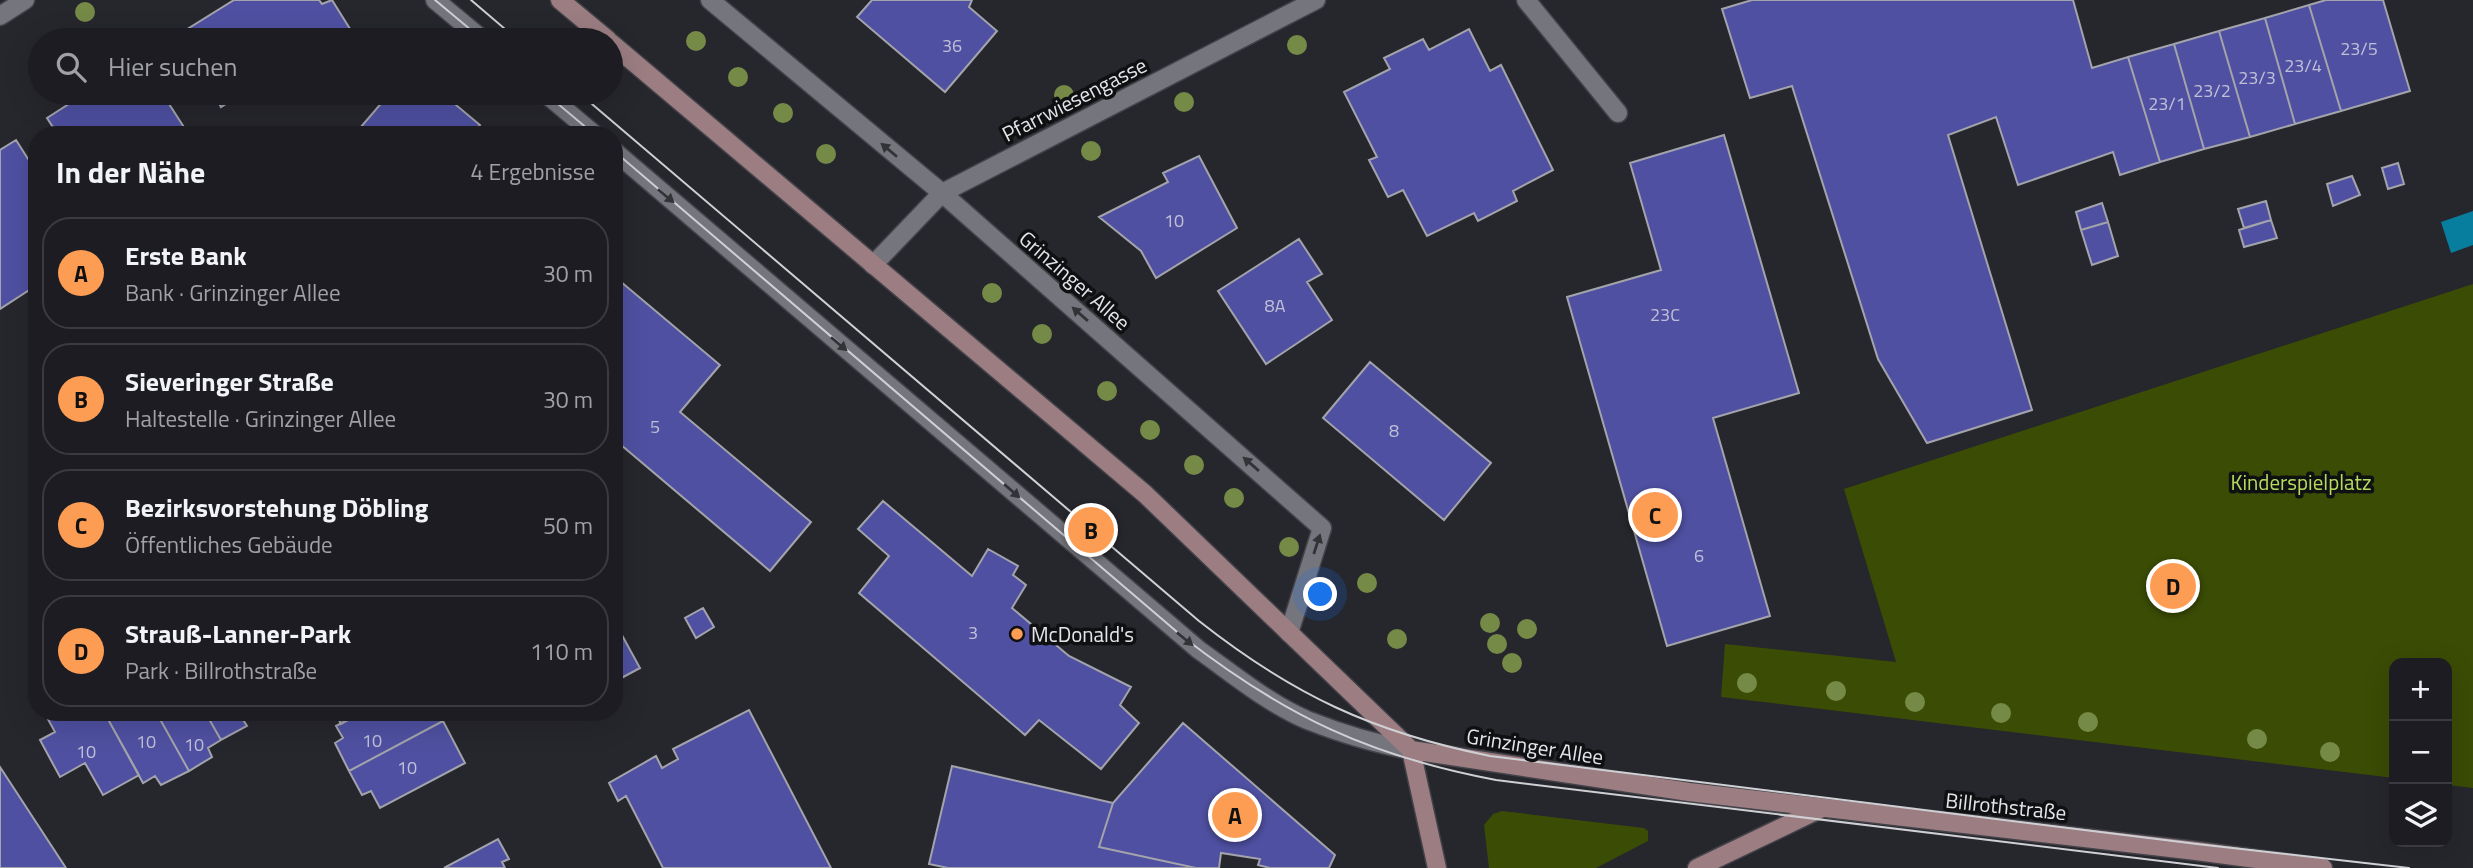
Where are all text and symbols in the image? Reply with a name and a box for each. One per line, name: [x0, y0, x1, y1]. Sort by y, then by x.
search box: [28, 28, 623, 105]
house number: 36: [942, 32, 962, 59]
house number: 23/5: [2340, 35, 2378, 62]
text: Hier suchen: [108, 47, 237, 86]
icon: search: [52, 48, 90, 86]
street label: Pfarrwiesengasse: [996, 49, 1152, 149]
house number: 23/4: [2284, 52, 2322, 79]
house number: 23/3: [2238, 64, 2276, 91]
house number: 23/2: [2193, 77, 2231, 104]
house number: 23/1: [2148, 90, 2186, 117]
one-way arrow: [881, 143, 898, 158]
text: In der Nähe: [56, 149, 205, 195]
text: 4 Ergebnisse: [471, 154, 595, 189]
one-way arrow: [657, 188, 675, 203]
house number: 10: [1164, 207, 1184, 234]
street label: Grinzinger Allee: [1012, 223, 1138, 337]
text: Erste Bank: [125, 236, 247, 275]
text: A: [74, 256, 88, 291]
text: 30 m: [543, 256, 593, 291]
text: Bank · Grinzinger Allee: [125, 275, 341, 310]
house number: 8A: [1265, 292, 1286, 319]
house number: 23C: [1650, 301, 1680, 328]
one-way arrow: [1071, 306, 1089, 322]
one-way arrow: [830, 336, 848, 352]
text: Sieveringer Straße: [125, 362, 334, 401]
text: B: [74, 382, 88, 417]
text: 30 m: [543, 382, 593, 417]
text: Haltestelle · Grinzinger Allee: [125, 401, 396, 436]
house number: 5: [650, 413, 660, 440]
house number: 8: [1389, 417, 1399, 444]
one-way arrow: [1243, 457, 1260, 472]
park label: Kinderspielplatz: [2230, 466, 2372, 498]
one-way arrow: [1003, 483, 1021, 499]
text: Bezirksvorstehung Döbling: [125, 488, 428, 527]
pin: C: [1632, 489, 1678, 541]
pin: B: [1068, 504, 1114, 556]
text: C: [75, 508, 87, 543]
text: 50 m: [543, 508, 593, 543]
text: Öffentliches Gebäude: [125, 527, 333, 562]
one-way arrow: [1312, 534, 1323, 555]
house number: 6: [1694, 542, 1704, 569]
pin: D: [2150, 560, 2196, 612]
your location: [1303, 577, 1337, 611]
text: Strauß-Lanner-Park: [125, 614, 351, 653]
place label: McDonald's: [1031, 618, 1134, 650]
house number: 3: [968, 619, 978, 646]
marker: McDonald's: [1009, 626, 1025, 642]
one-way arrow: [1176, 631, 1194, 646]
text: D: [74, 634, 88, 669]
text: 110 m: [530, 634, 593, 669]
text: Park · Billrothstraße: [125, 653, 317, 688]
map controls: [2389, 658, 2452, 847]
button: +: [2389, 658, 2452, 721]
street label: Grinzinger Allee: [1464, 719, 1606, 773]
button: −: [2389, 721, 2452, 784]
house number: 10: [362, 727, 382, 754]
house number: 10: [136, 728, 156, 755]
house number: 10: [184, 731, 204, 758]
house number: 10: [76, 738, 96, 765]
house number: 10: [397, 754, 417, 781]
street label: Billrothstraße: [1944, 784, 2068, 828]
button: layers: [2389, 784, 2452, 847]
pin: A: [1212, 789, 1258, 841]

